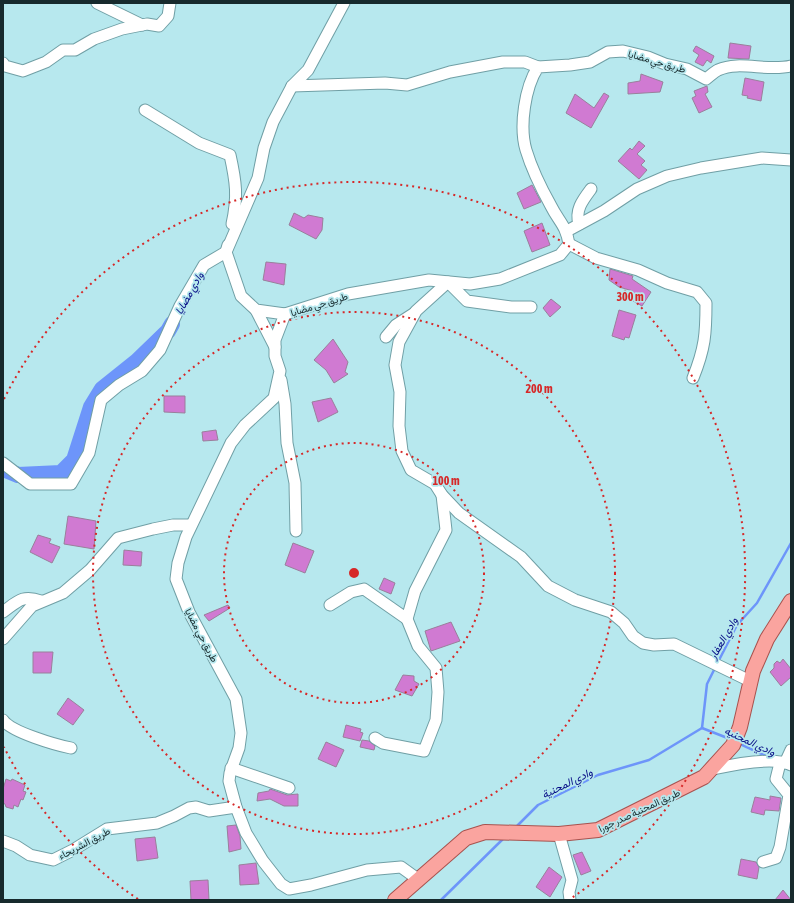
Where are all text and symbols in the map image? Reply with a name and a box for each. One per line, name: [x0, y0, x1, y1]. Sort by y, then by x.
street label: طريق حي مضايا: [626, 48, 687, 78]
water label: وادي مضايا: [172, 270, 208, 318]
street label: طريق حي مضايا: [289, 290, 350, 321]
text: 300 m: [616, 290, 644, 304]
text: 200 m: [525, 382, 553, 396]
text: 100 m: [432, 474, 460, 488]
centre of rings: [347, 566, 361, 580]
street label: طريق حي مضايا: [180, 606, 221, 666]
water label: وادي العفار: [706, 615, 742, 663]
water label: وادي المحنيه: [721, 724, 778, 761]
water label: وادي المحنية: [540, 766, 596, 803]
street label: طريق المحنية صدر جورا: [597, 787, 683, 835]
street label: طريق الشريحاء: [57, 825, 113, 862]

